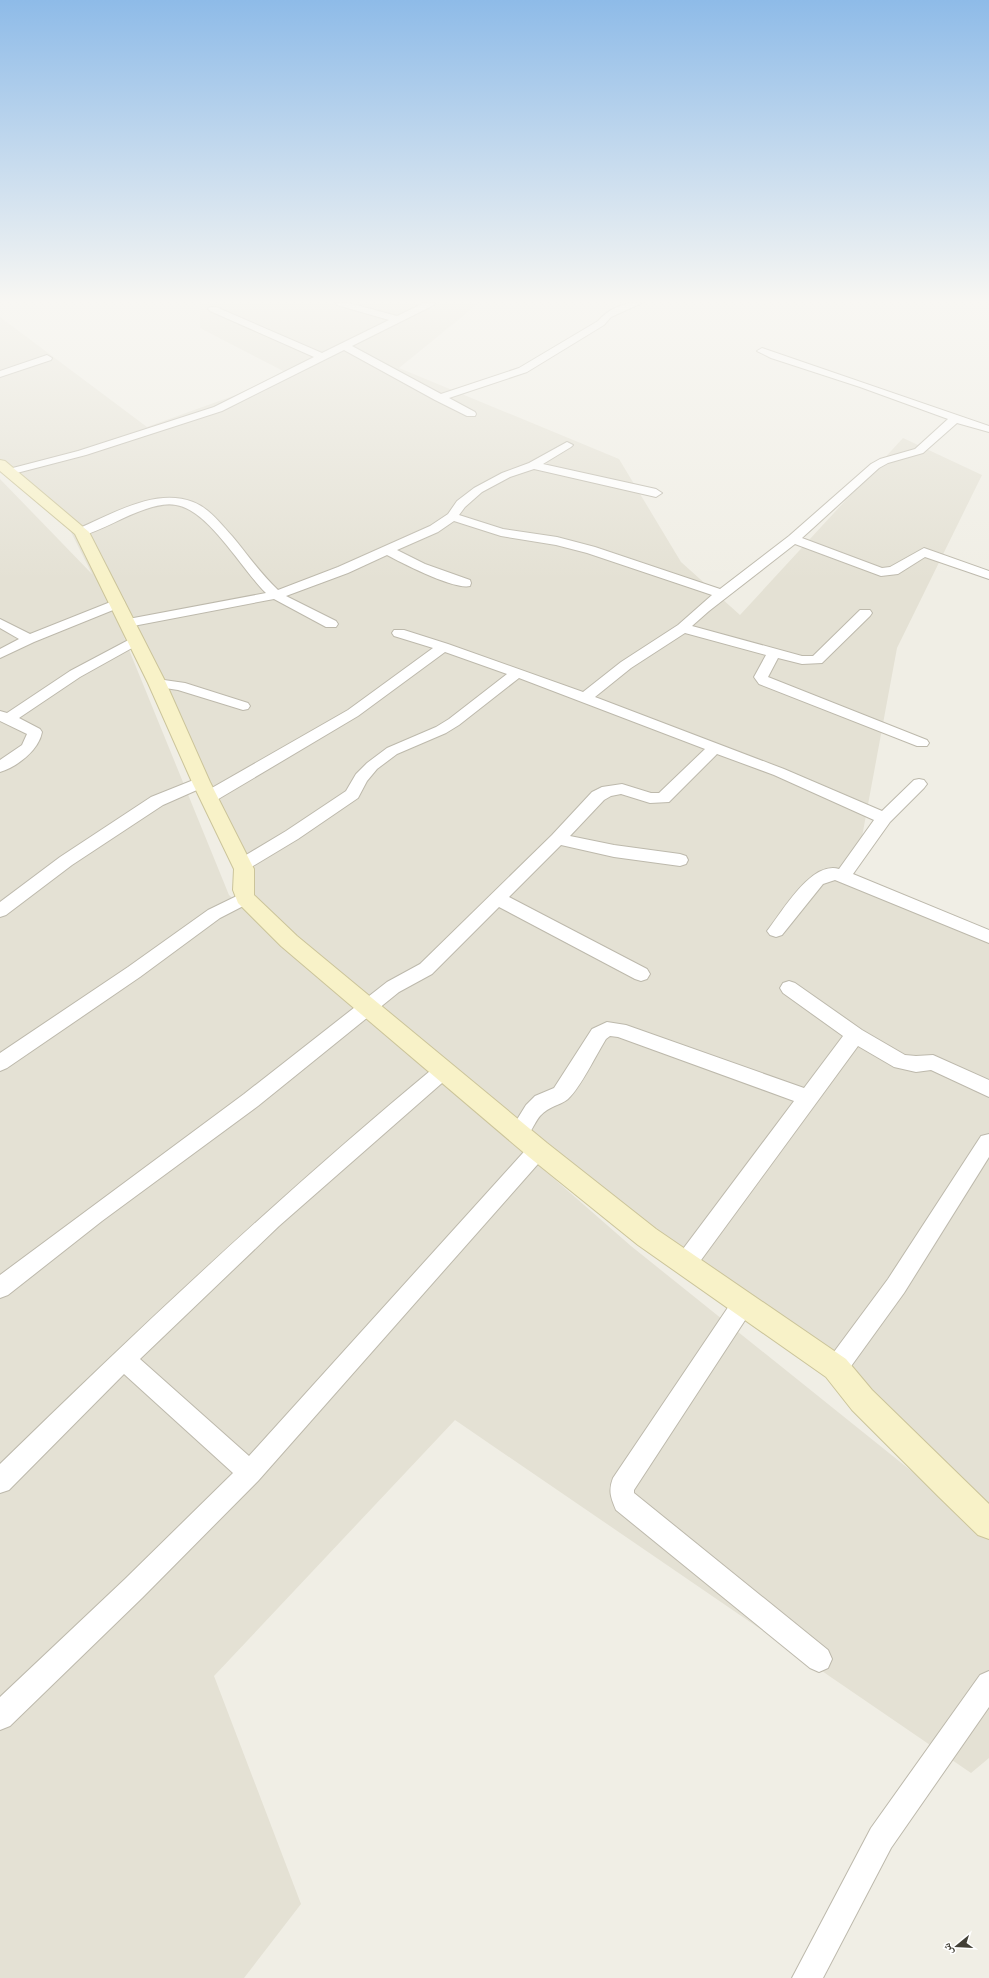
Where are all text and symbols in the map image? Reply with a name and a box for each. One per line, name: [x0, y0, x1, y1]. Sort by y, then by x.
north arrow: [937, 1926, 977, 1966]
text: ش: [940, 1941, 957, 1956]

